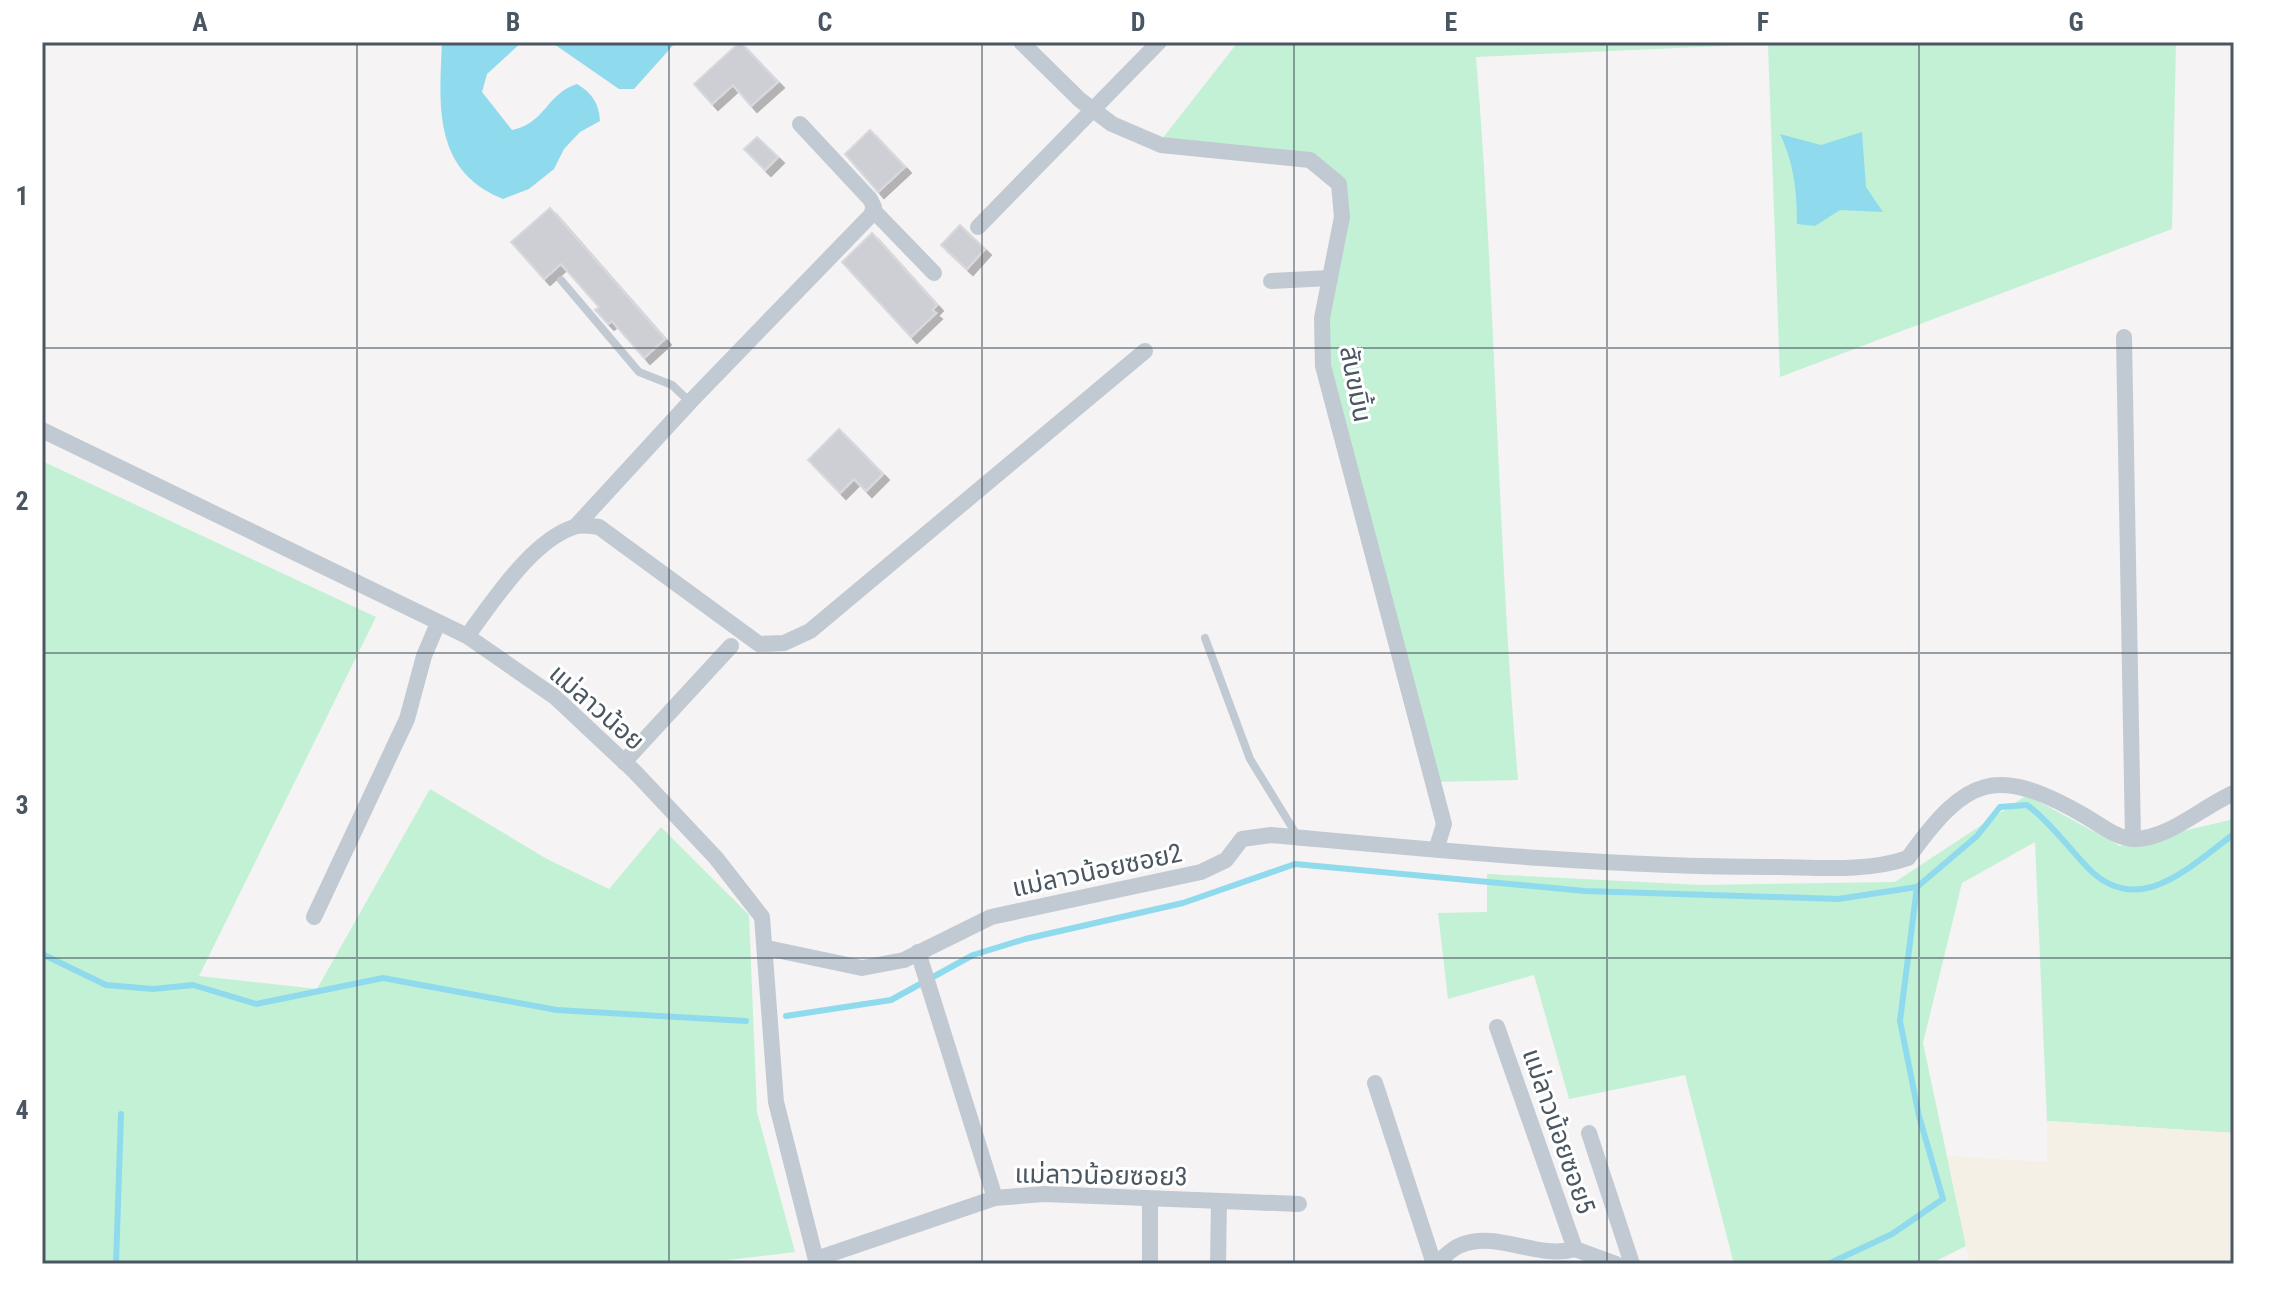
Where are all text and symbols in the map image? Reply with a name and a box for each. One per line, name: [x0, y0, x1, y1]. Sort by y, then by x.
text: A: [192, 7, 208, 37]
text: B: [506, 7, 520, 37]
text: C: [818, 7, 833, 37]
text: D: [1131, 7, 1145, 37]
text: E: [1445, 7, 1458, 37]
text: F: [1757, 7, 1769, 37]
text: G: [2068, 7, 2084, 37]
text: 1: [15, 181, 29, 211]
street label: สันขมิ้น: [1334, 343, 1380, 425]
text: 2: [15, 486, 29, 516]
street label: แม่ลาวน้อย: [544, 658, 650, 756]
text: 3: [15, 790, 29, 820]
street label: แม่ลาวน้อยซอย2: [1009, 837, 1185, 903]
street label: แม่ลาวน้อยซอย5: [1517, 1044, 1601, 1218]
text: 4: [15, 1095, 29, 1125]
street label: แม่ลาวน้อยซอย3: [1014, 1158, 1188, 1192]

